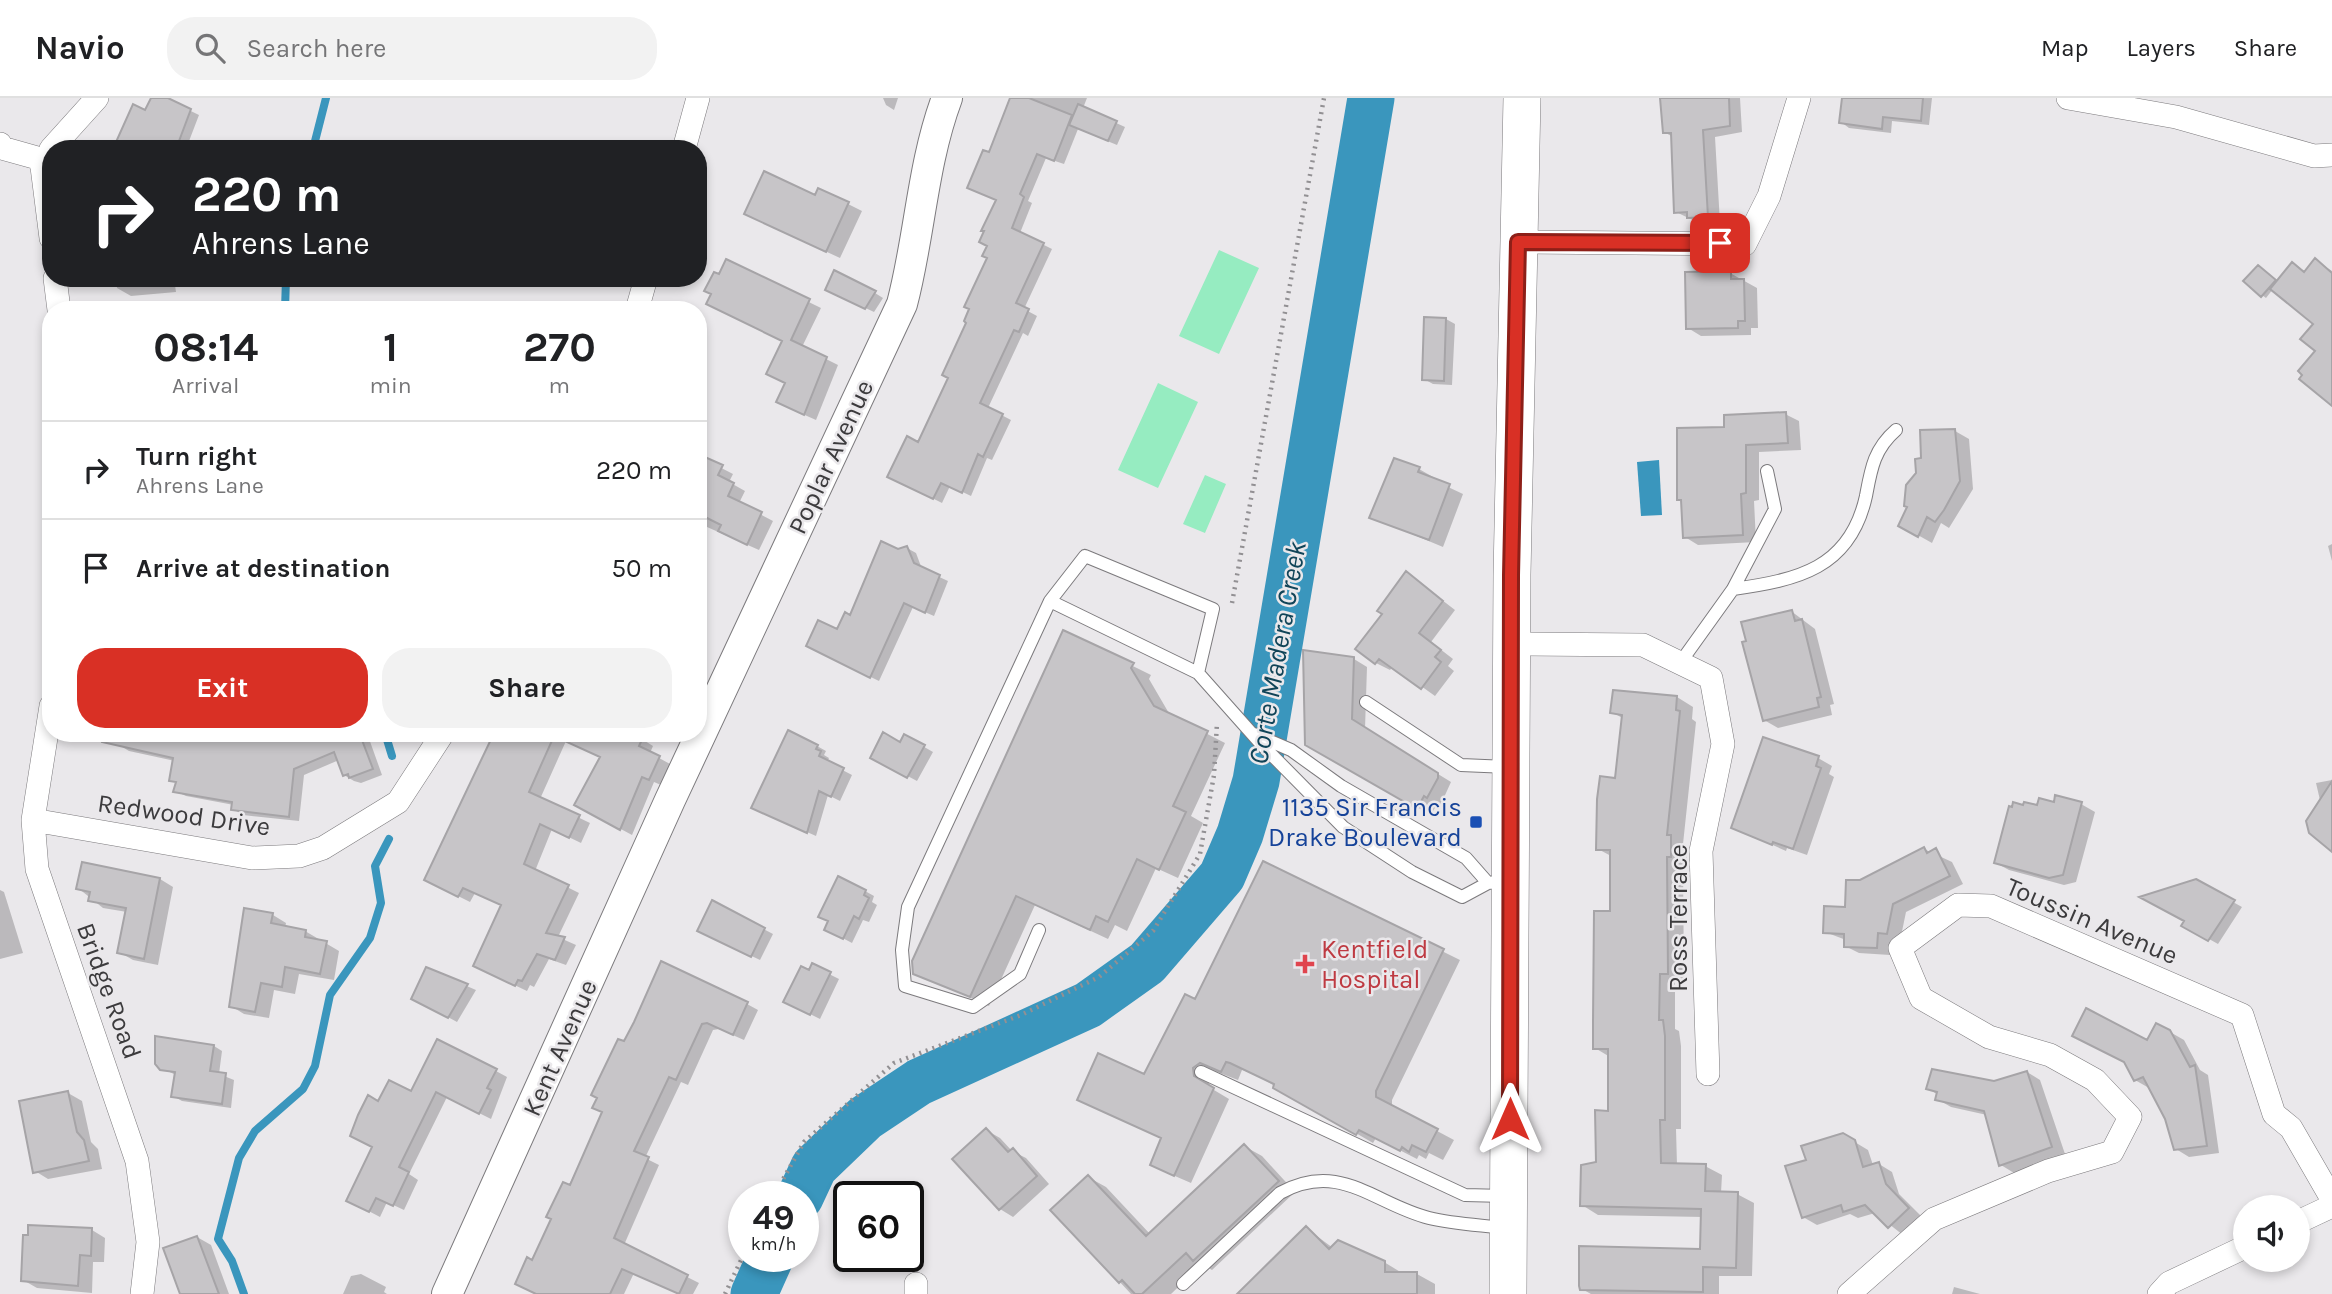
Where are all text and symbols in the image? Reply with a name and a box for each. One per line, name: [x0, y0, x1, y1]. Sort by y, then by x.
search box: [167, 17, 657, 80]
text: Navio: [35, 29, 125, 67]
icon: search: [191, 29, 229, 67]
text: Search here: [247, 33, 386, 64]
text: Map: [2041, 34, 2089, 62]
text: Layers: [2127, 34, 2196, 62]
text: Share: [2234, 34, 2297, 62]
text: 220 m: [192, 166, 341, 223]
icon: right: [77, 168, 168, 259]
pin: [1690, 213, 1750, 273]
icon: arrive: [1701, 224, 1739, 262]
text: Ahrens Lane: [192, 225, 370, 262]
text: 08:14: [153, 322, 258, 372]
text: 1: [383, 322, 398, 372]
text: 270: [523, 322, 596, 372]
text: Arrival: [172, 372, 239, 399]
text: min: [369, 372, 412, 399]
text: m: [549, 372, 570, 399]
street label: Poplar Avenue: [782, 375, 880, 539]
text: Turn right: [136, 441, 257, 472]
icon: right: [77, 451, 115, 489]
text: 220 m: [596, 455, 672, 486]
text: Ahrens Lane: [136, 472, 264, 499]
water label: Corte Madera Creek: [1241, 538, 1313, 767]
icon: arrive: [77, 549, 115, 587]
text: Arrive at destination: [136, 553, 390, 584]
text: 50 m: [611, 553, 672, 584]
button: Exit: [77, 648, 368, 728]
button: Share: [382, 648, 672, 728]
street label: Redwood Drive: [96, 788, 272, 842]
place label: 1135 Sir Francis Drake Boulevard: [1268, 792, 1462, 853]
marker: 1135 Sir Francis Drake Boulevard: [1468, 814, 1484, 830]
street label: Ross Terrace: [1663, 844, 1694, 992]
street label: Toussin Avenue: [2002, 871, 2182, 971]
street label: Bridge Road: [70, 919, 148, 1063]
place label: Kentfield Hospital: [1321, 934, 1428, 995]
marker: Kentfield Hospital: [1295, 954, 1315, 974]
street label: Kent Avenue: [516, 975, 604, 1121]
position arrow: [1473, 1082, 1547, 1156]
speed limit sign: 60: [833, 1181, 924, 1272]
map controls: [2233, 1195, 2310, 1272]
button: sound: [2233, 1195, 2310, 1272]
text: 49: [752, 1197, 795, 1238]
text: km/h: [751, 1233, 796, 1255]

